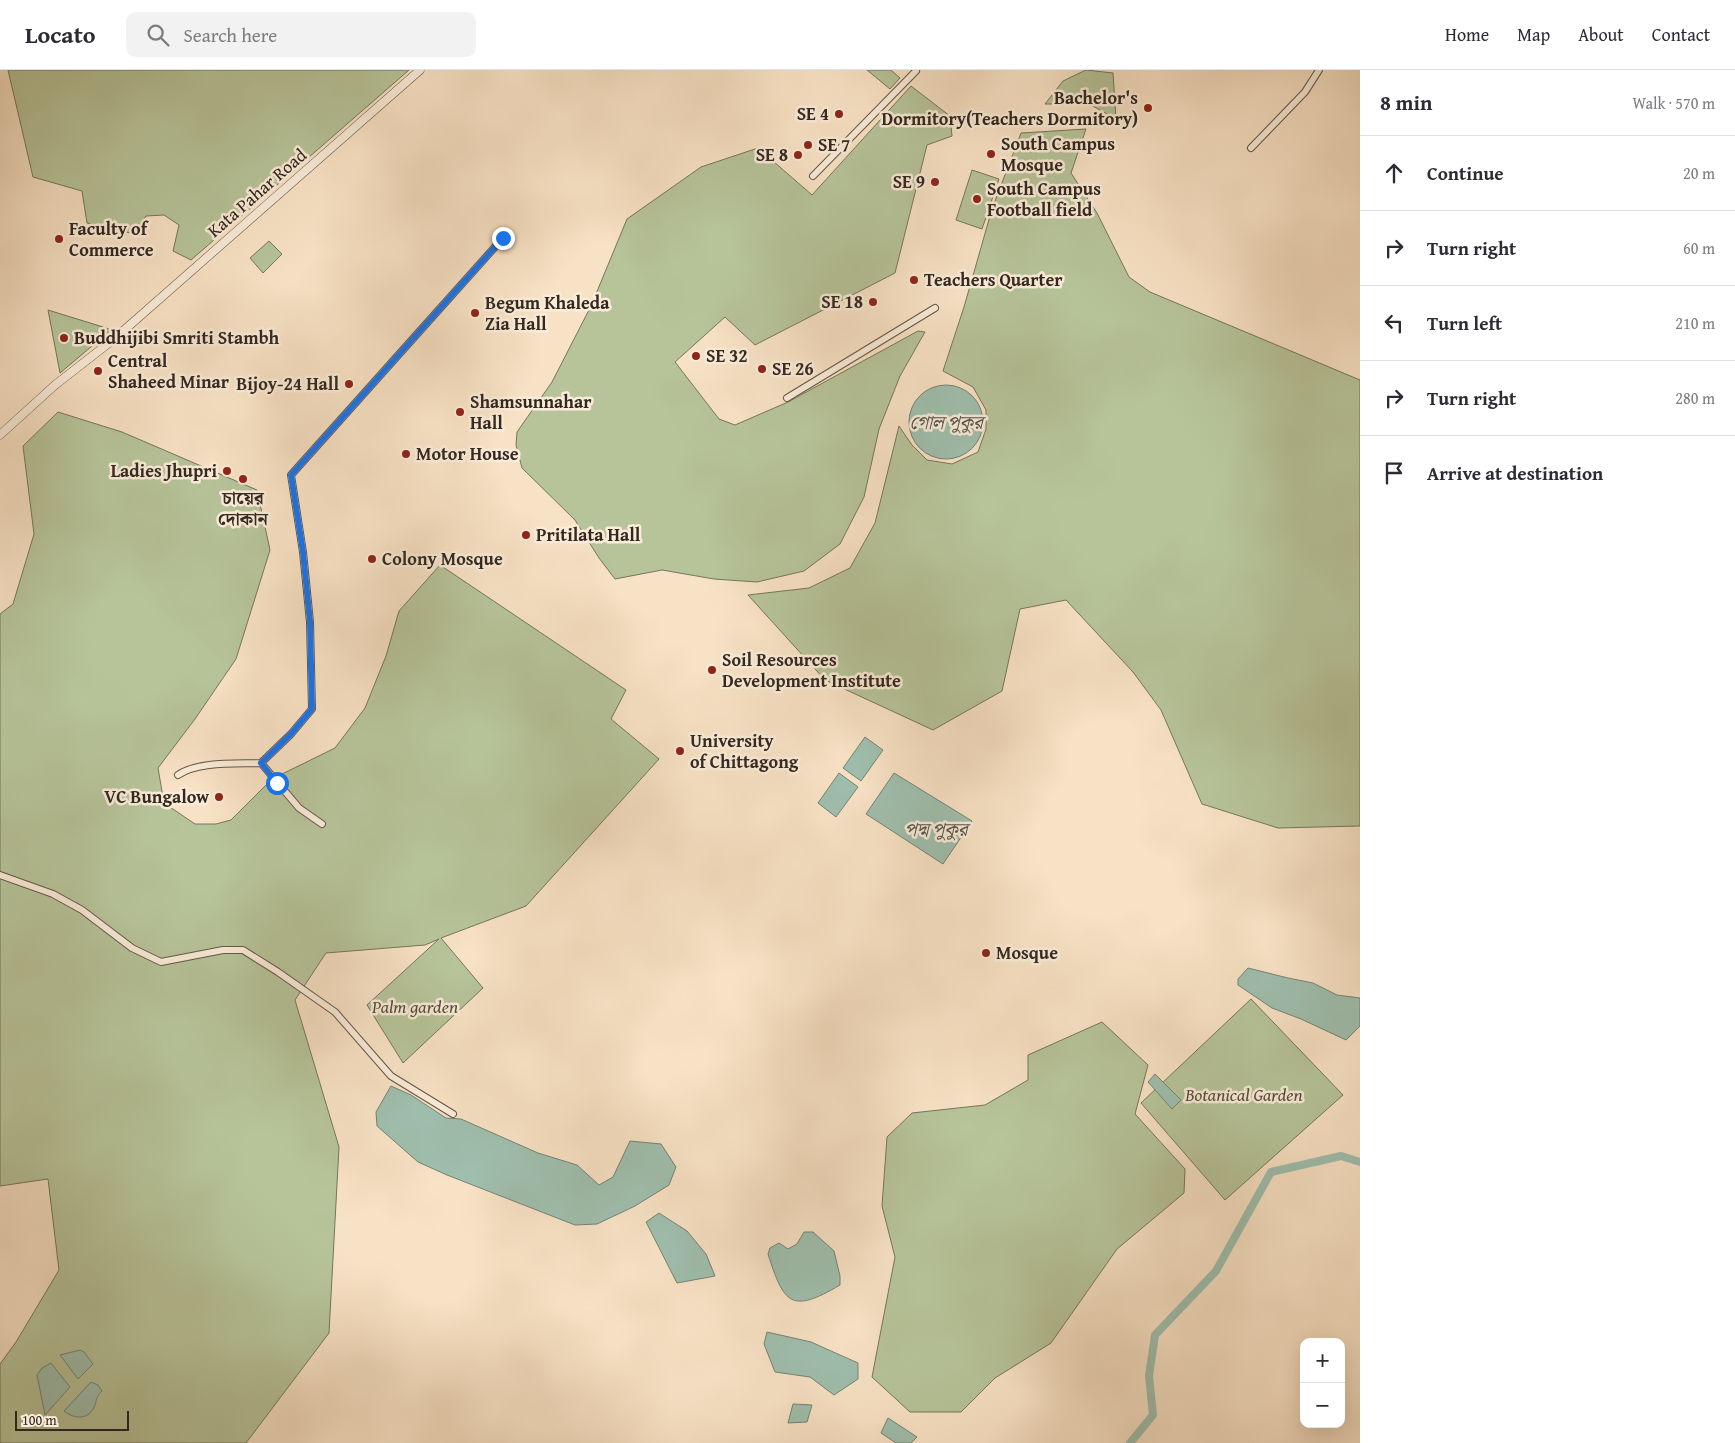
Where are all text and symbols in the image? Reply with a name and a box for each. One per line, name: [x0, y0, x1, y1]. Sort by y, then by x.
search box: [126, 12, 476, 57]
text: Locato: [25, 17, 96, 52]
icon: search: [144, 21, 172, 49]
text: Search here: [184, 21, 277, 49]
text: Home: [1445, 21, 1489, 48]
text: Map: [1517, 21, 1550, 48]
text: About: [1578, 21, 1624, 48]
text: Contact: [1652, 21, 1710, 48]
place label: Bachelor's Dormitory(Teachers Dormitory): [881, 84, 1138, 132]
text: 8 min: [1380, 87, 1432, 118]
text: Walk · 570 m: [1632, 91, 1715, 115]
place label: SE 4: [797, 100, 829, 127]
marker: Bachelor's Dormitory(Teachers Dormitory): [1142, 102, 1154, 114]
marker: SE 4: [833, 108, 845, 120]
place label: South Campus Mosque: [1001, 130, 1115, 178]
place label: SE 7: [818, 131, 850, 158]
marker: SE 7: [802, 139, 814, 151]
place label: SE 8: [756, 141, 788, 168]
street label: Kata Pahar Road: [201, 142, 313, 243]
marker: South Campus Mosque: [985, 148, 997, 160]
marker: SE 8: [792, 149, 804, 161]
icon: ahead: [1380, 159, 1408, 187]
text: Continue: [1427, 159, 1504, 187]
text: 20 m: [1683, 161, 1715, 185]
place label: SE 9: [893, 168, 925, 195]
place label: South Campus Football field: [987, 175, 1101, 223]
marker: SE 9: [929, 176, 941, 188]
marker: South Campus Football field: [971, 193, 983, 205]
place label: Faculty of Commerce: [69, 215, 154, 263]
route end: [492, 227, 515, 250]
marker: Faculty of Commerce: [53, 233, 65, 245]
icon: right: [1380, 234, 1408, 262]
text: Turn right: [1427, 234, 1516, 262]
text: 60 m: [1683, 236, 1715, 260]
place label: Teachers Quarter: [924, 266, 1063, 293]
marker: Teachers Quarter: [908, 274, 920, 286]
place label: SE 18: [821, 288, 863, 315]
place label: Begum Khaleda Zia Hall: [485, 289, 610, 337]
marker: SE 18: [867, 296, 879, 308]
marker: Begum Khaleda Zia Hall: [469, 307, 481, 319]
icon: left: [1380, 309, 1408, 337]
text: Turn left: [1427, 309, 1502, 337]
text: 210 m: [1675, 311, 1715, 335]
place label: Buddhijibi Smriti Stambh: [74, 324, 279, 351]
marker: Buddhijibi Smriti Stambh: [58, 332, 70, 344]
place label: SE 32: [706, 342, 748, 369]
place label: Central Shaheed Minar: [108, 347, 230, 395]
marker: SE 32: [690, 350, 702, 362]
place label: SE 26: [772, 355, 814, 382]
marker: SE 26: [756, 363, 768, 375]
marker: Central Shaheed Minar: [92, 365, 104, 377]
place label: Bijoy-24 Hall: [236, 370, 339, 397]
marker: Bijoy-24 Hall: [343, 378, 355, 390]
icon: right: [1380, 384, 1408, 412]
text: Turn right: [1427, 384, 1516, 412]
text: 280 m: [1675, 386, 1715, 410]
place label: Shamsunnahar Hall: [470, 388, 592, 436]
marker: Shamsunnahar Hall: [454, 406, 466, 418]
water label: গোল পুকুর: [909, 408, 986, 436]
place label: Motor House: [416, 440, 519, 467]
marker: Motor House: [400, 448, 412, 460]
place label: Ladies Jhupri: [111, 457, 217, 484]
icon: arrive: [1380, 459, 1408, 487]
text: Arrive at destination: [1427, 459, 1603, 487]
marker: Ladies Jhupri: [221, 465, 233, 477]
marker: চায়ের দোকান: [237, 473, 249, 485]
place label: চায়ের দোকান: [218, 484, 269, 532]
place label: Pritilata Hall: [536, 521, 641, 548]
marker: Pritilata Hall: [520, 529, 532, 541]
place label: Colony Mosque: [382, 545, 503, 572]
marker: Colony Mosque: [366, 553, 378, 565]
place label: Soil Resources Development Institute: [722, 646, 901, 694]
marker: Soil Resources Development Institute: [706, 664, 718, 676]
place label: University of Chittagong: [690, 727, 799, 775]
marker: University of Chittagong: [674, 745, 686, 757]
route start: [266, 772, 289, 795]
place label: VC Bungalow: [104, 783, 209, 810]
marker: VC Bungalow: [213, 791, 225, 803]
water label: পদ্ম পুকুর: [905, 815, 971, 843]
place label: Mosque: [996, 939, 1058, 966]
marker: Mosque: [980, 947, 992, 959]
park label: Palm garden: [371, 993, 458, 1020]
park label: Botanical Garden: [1184, 1081, 1303, 1108]
map controls: [1300, 1338, 1345, 1428]
button: +: [1300, 1338, 1345, 1383]
button: −: [1300, 1383, 1345, 1428]
scale bar: [15, 1408, 129, 1431]
text: 100 m: [22, 1410, 57, 1430]

